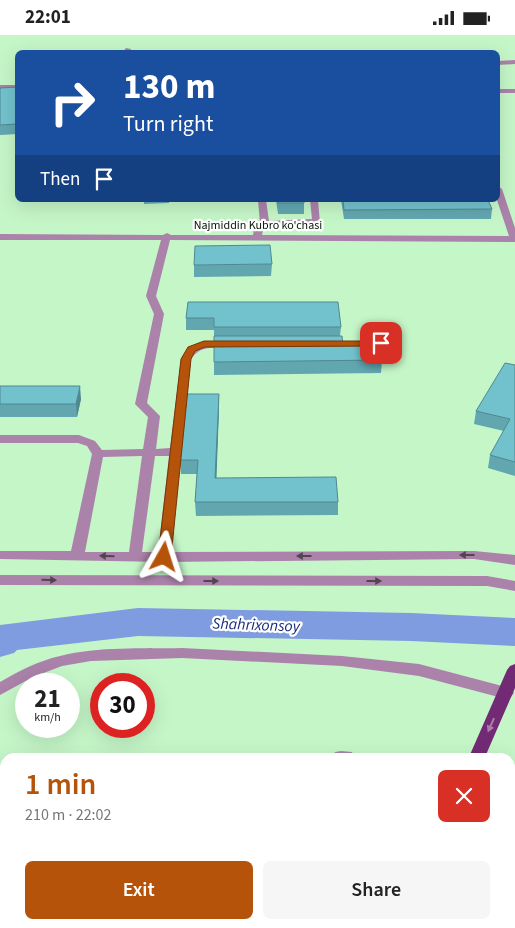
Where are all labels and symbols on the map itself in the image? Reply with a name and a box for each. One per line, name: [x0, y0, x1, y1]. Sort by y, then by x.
street label: Najmiddin Kubro ko'chasi: [194, 217, 322, 234]
pin: [360, 322, 402, 364]
position arrow: [137, 530, 189, 582]
one-way arrow: [458, 551, 474, 559]
one-way arrow: [98, 552, 114, 560]
one-way arrow: [296, 552, 312, 560]
one-way arrow: [41, 577, 57, 585]
one-way arrow: [203, 577, 219, 585]
one-way arrow: [366, 577, 382, 585]
water label: Shahrixonsoy: [212, 612, 301, 638]
speed limit sign: 30: [90, 673, 155, 738]
one-way arrow: [487, 718, 495, 732]

